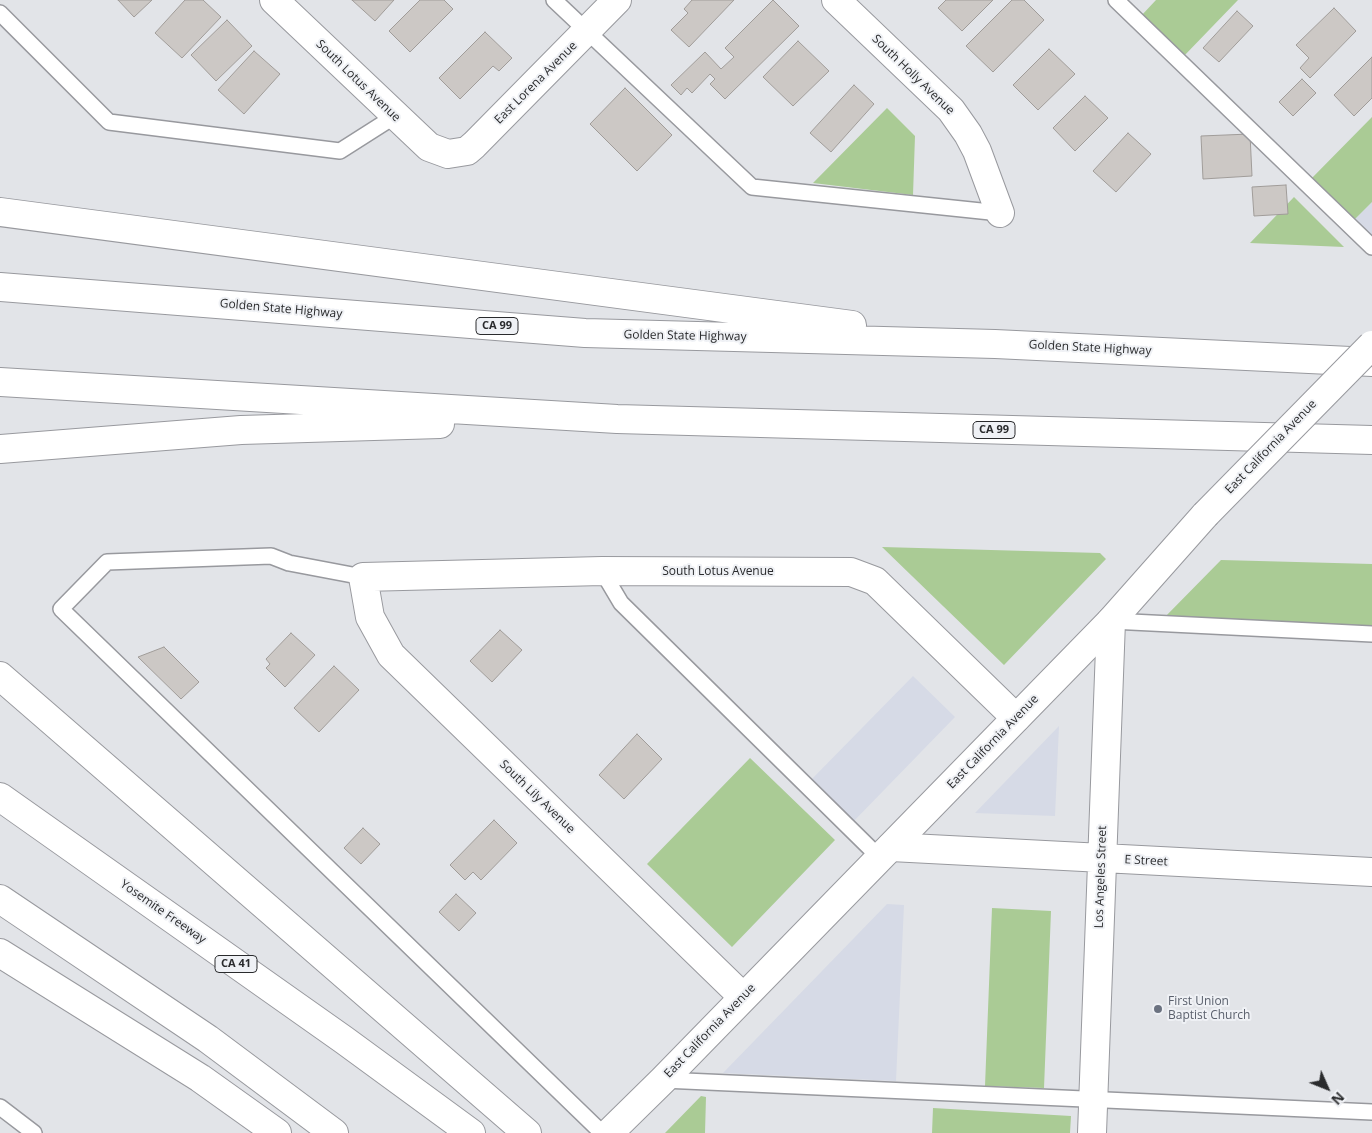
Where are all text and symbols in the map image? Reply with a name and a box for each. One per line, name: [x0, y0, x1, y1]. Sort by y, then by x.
street label: South Holly Avenue: [869, 32, 957, 118]
street label: South Lotus Avenue: [313, 37, 403, 125]
street label: East Lorena Avenue: [492, 39, 580, 127]
street label: Golden State Highway: [219, 296, 343, 322]
road number: CA 99: [476, 318, 518, 334]
street label: Golden State Highway: [623, 328, 747, 344]
street label: Golden State Highway: [1028, 338, 1152, 358]
street label: East California Avenue: [1222, 397, 1320, 497]
road number: CA 99: [973, 422, 1015, 438]
street label: South Lotus Avenue: [662, 565, 774, 579]
street label: East California Avenue: [944, 692, 1042, 792]
street label: South Lily Avenue: [496, 757, 578, 837]
street label: Los Angeles Street: [1092, 825, 1110, 929]
street label: E Street: [1124, 853, 1168, 869]
street label: Yosemite Freeway: [117, 877, 209, 947]
road number: CA 41: [215, 956, 257, 972]
street label: East California Avenue: [661, 981, 759, 1081]
place label: First Union Baptist Church: [1168, 995, 1250, 1023]
marker: First Union Baptist Church: [1152, 1003, 1164, 1015]
north arrow: [1302, 1063, 1352, 1113]
text: N: [1327, 1088, 1349, 1109]

